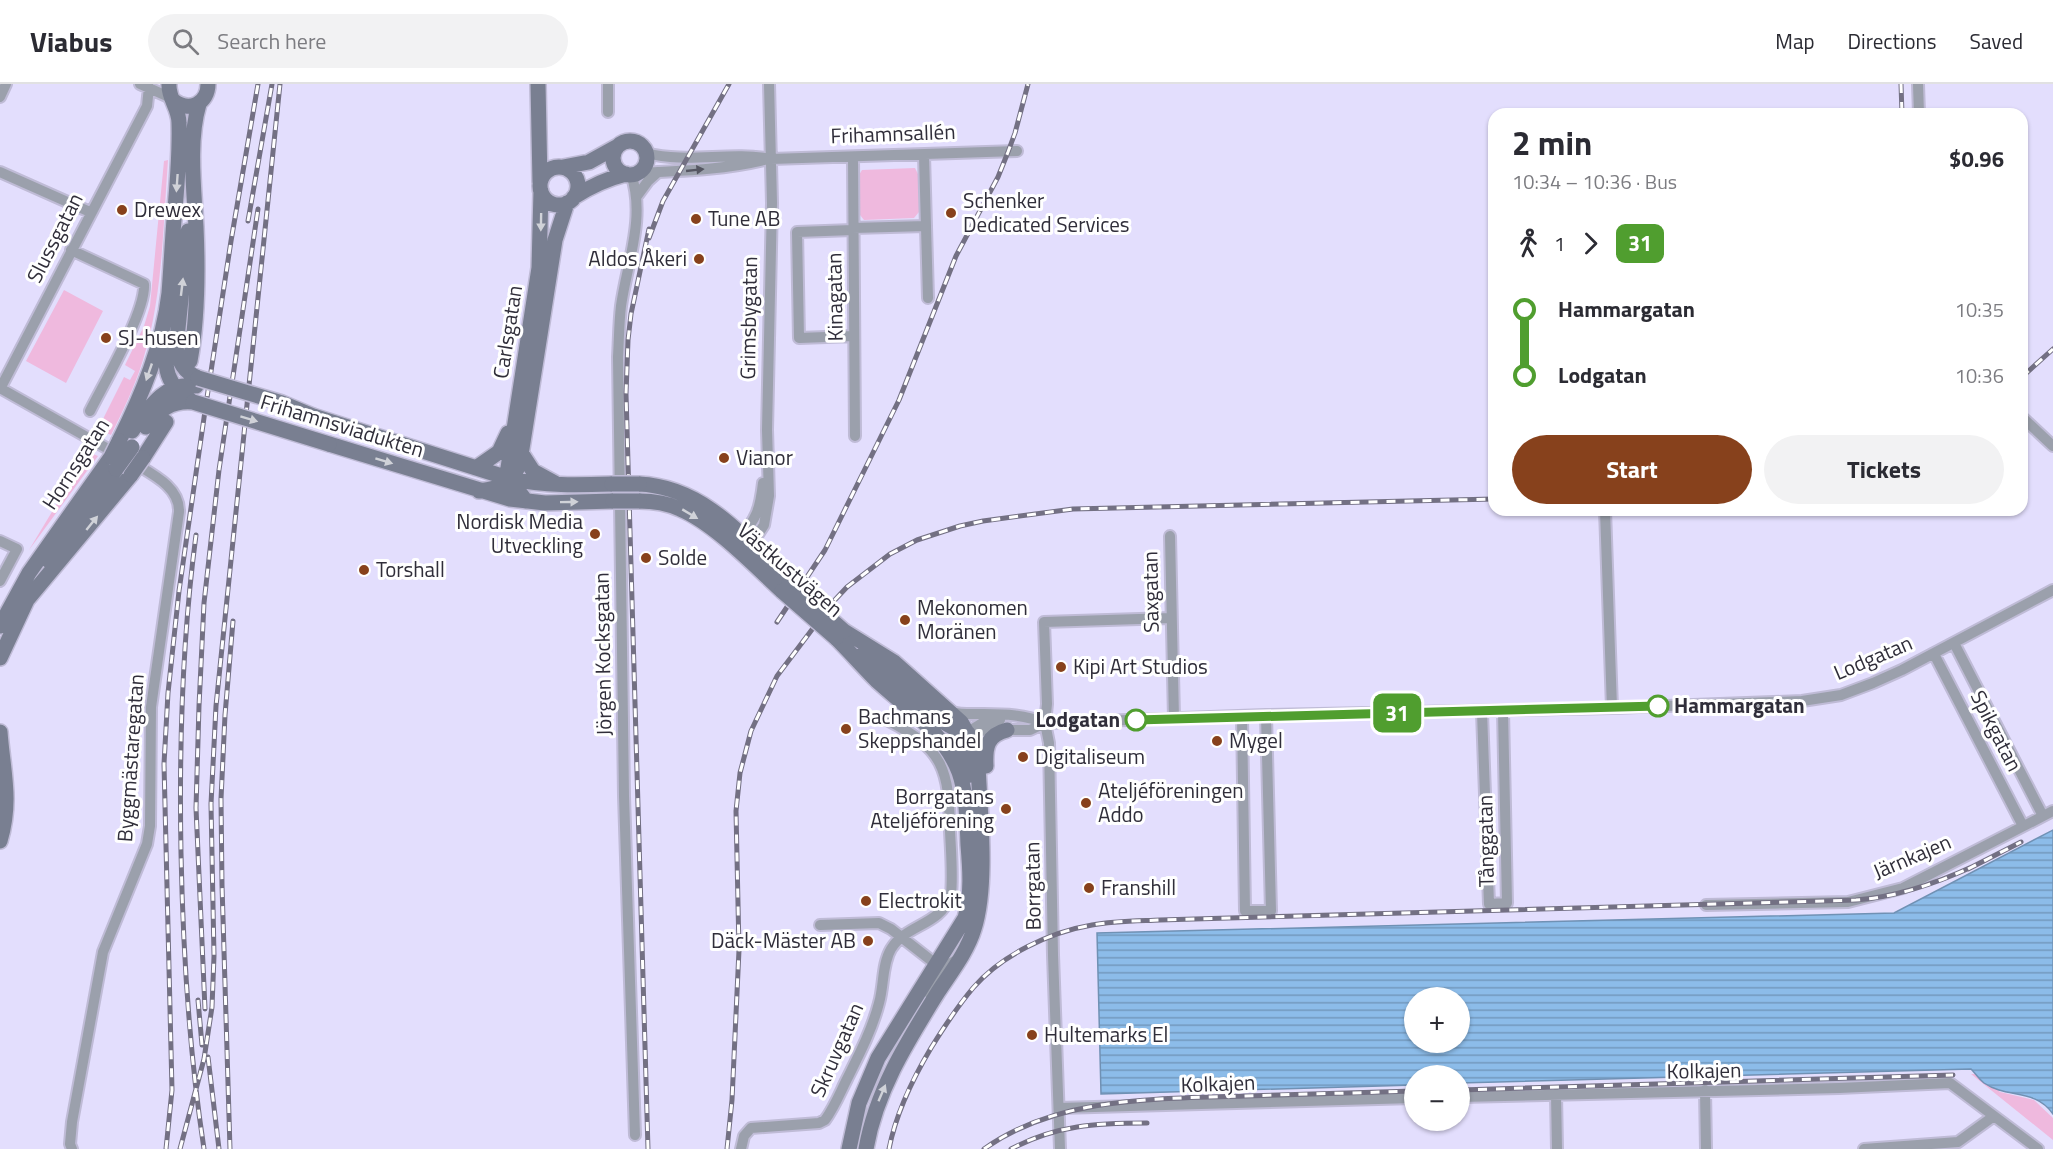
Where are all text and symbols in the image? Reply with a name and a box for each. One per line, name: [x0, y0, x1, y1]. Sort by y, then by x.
search box: [148, 14, 568, 68]
text: Viabus: [30, 20, 112, 63]
text: Search here: [217, 24, 326, 58]
icon: search: [169, 25, 202, 58]
text: Map: [1775, 25, 1815, 57]
text: Directions: [1848, 25, 1937, 57]
text: Saved: [1970, 25, 2023, 57]
street label: Frihamnsallén: [830, 115, 956, 151]
text: 2 min: [1512, 118, 1592, 168]
text: $0.96: [1949, 142, 2004, 176]
one-way arrow: [686, 165, 705, 174]
text: 10:34 – 10:36 · Bus: [1512, 166, 1677, 197]
one-way arrow: [172, 173, 182, 192]
place label: Schenker Dedicated Services: [963, 184, 1130, 240]
street label: Slussgatan: [18, 187, 90, 288]
place label: Drewex: [134, 193, 202, 225]
place label: Tune AB: [708, 202, 780, 234]
marker: Drewex: [115, 203, 129, 217]
marker: Schenker Dedicated Services: [944, 206, 958, 220]
one-way arrow: [536, 212, 546, 231]
marker: Tune AB: [689, 212, 703, 226]
icon: walk: [1512, 227, 1545, 260]
icon: forward: [1574, 227, 1607, 260]
text: 31: [1628, 227, 1652, 259]
text: 1: [1554, 228, 1565, 259]
place label: Aldos Åkeri: [588, 242, 687, 274]
marker: Aldos Åkeri: [692, 252, 706, 266]
street label: Kinagatan: [817, 252, 851, 342]
street label: Grimsbygatan: [731, 256, 765, 380]
one-way arrow: [177, 277, 187, 296]
street label: Carlsgatan: [484, 283, 530, 381]
text: Hammargatan: [1558, 292, 1695, 326]
text: 10:35: [1955, 294, 2004, 325]
place label: SJ-husen: [118, 321, 198, 353]
marker: SJ-husen: [99, 331, 113, 345]
text: Lodgatan: [1558, 358, 1647, 392]
text: 10:36: [1955, 360, 2004, 391]
one-way arrow: [144, 363, 154, 381]
street label: Frihamnsviadukten: [257, 385, 428, 465]
street label: Hornsgatan: [33, 411, 117, 516]
one-way arrow: [240, 415, 258, 424]
button: Start: [1512, 435, 1752, 504]
button: Tickets: [1764, 435, 2004, 504]
place label: Vianor: [736, 441, 793, 473]
marker: Vianor: [717, 451, 731, 465]
one-way arrow: [375, 457, 393, 466]
one-way arrow: [560, 498, 579, 507]
place label: Nordisk Media Utveckling: [456, 505, 583, 561]
one-way arrow: [682, 509, 699, 519]
street label: Västkustvägen: [731, 514, 851, 624]
one-way arrow: [85, 516, 97, 531]
marker: Nordisk Media Utveckling: [588, 527, 602, 541]
place label: Solde: [658, 541, 707, 573]
marker: Solde: [639, 551, 653, 565]
street label: Saxgatan: [1133, 551, 1167, 633]
place label: Torshall: [376, 553, 445, 585]
marker: Torshall: [357, 563, 371, 577]
street label: Jörgen Kocksgatan: [585, 572, 619, 736]
place label: Mekonomen Moränen: [917, 591, 1028, 647]
marker: Mekonomen Moränen: [898, 613, 912, 627]
street label: Lodgatan: [1828, 626, 1917, 688]
place label: Kipi Art Studios: [1073, 650, 1208, 682]
marker: Kipi Art Studios: [1054, 660, 1068, 674]
street label: Byggmästaregatan: [108, 673, 152, 843]
street label: Spikgatan: [1963, 684, 2031, 777]
place label: Hammargatan: [1674, 689, 1805, 721]
line badge: 31: [1370, 694, 1424, 732]
marker: Hammargatan: [1647, 695, 1669, 717]
text: 31: [1385, 697, 1409, 729]
place label: Bachmans Skeppshandel: [858, 700, 981, 756]
place label: Lodgatan: [1035, 703, 1120, 735]
marker: Lodgatan: [1125, 709, 1147, 731]
marker: Bachmans Skeppshandel: [839, 722, 853, 736]
place label: Mygel: [1229, 724, 1283, 756]
marker: Mygel: [1210, 734, 1224, 748]
place label: Digitaliseum: [1035, 740, 1145, 772]
marker: Digitaliseum: [1016, 750, 1030, 764]
place label: Ateljéföreningen Addo: [1098, 774, 1244, 830]
place label: Borrgatans Ateljéförening: [870, 780, 994, 836]
street label: Tånggatan: [1468, 795, 1502, 887]
marker: Ateljéföreningen Addo: [1079, 796, 1093, 810]
marker: Borrgatans Ateljéförening: [999, 802, 1013, 816]
street label: Järnkajen: [1868, 825, 1956, 887]
street label: Borrgatan: [1015, 841, 1049, 931]
place label: Franshill: [1101, 871, 1176, 903]
marker: Franshill: [1082, 881, 1096, 895]
place label: Electrokit: [878, 884, 962, 916]
marker: Electrokit: [859, 894, 873, 908]
place label: Däck-Mäster AB: [711, 924, 856, 956]
marker: Däck-Mäster AB: [861, 934, 875, 948]
map controls: [1404, 987, 1470, 1131]
button: +: [1404, 987, 1470, 1053]
street label: Skruvgatan: [801, 997, 871, 1102]
place label: Hultemarks El: [1044, 1018, 1168, 1050]
marker: Hultemarks El: [1025, 1028, 1039, 1042]
street label: Kolkajen: [1666, 1053, 1742, 1087]
button: −: [1404, 1065, 1470, 1131]
street label: Kolkajen: [1180, 1066, 1256, 1100]
one-way arrow: [878, 1084, 887, 1102]

